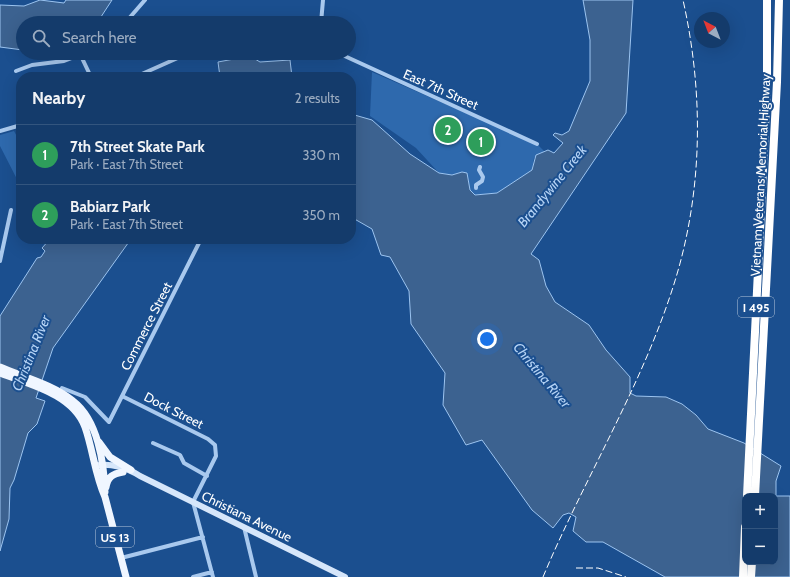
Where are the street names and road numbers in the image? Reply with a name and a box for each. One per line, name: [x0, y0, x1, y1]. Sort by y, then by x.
street label: East 7th Street: [401, 65, 482, 113]
street label: Vietnam Veterans Memorial Highway: [747, 73, 773, 277]
street label: Commerce Street: [117, 279, 175, 373]
road number: I 495: [738, 297, 774, 317]
street label: Dock Street: [142, 388, 207, 432]
street label: Christiana Avenue: [199, 487, 295, 545]
road number: US 13: [96, 527, 134, 547]

